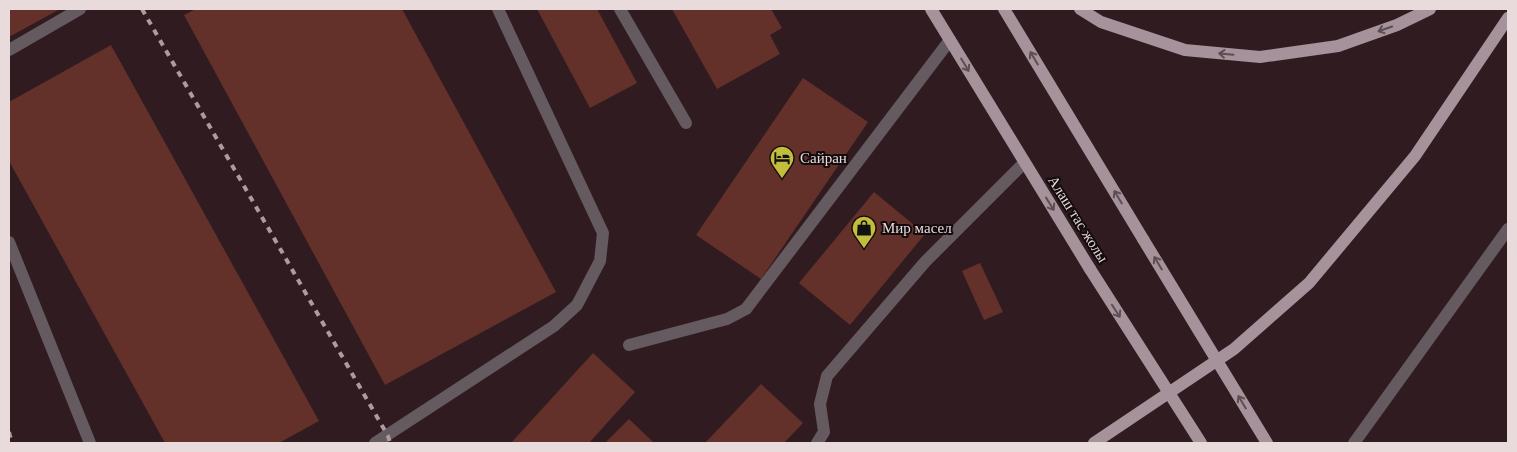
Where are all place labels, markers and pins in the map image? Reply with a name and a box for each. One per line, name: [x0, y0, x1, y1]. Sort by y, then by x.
hotel icon: Сайран: [769, 145, 795, 179]
place label: Сайран: [800, 150, 847, 166]
shop icon: Мир масел: [851, 215, 877, 249]
place label: Мир масел: [882, 220, 952, 236]

